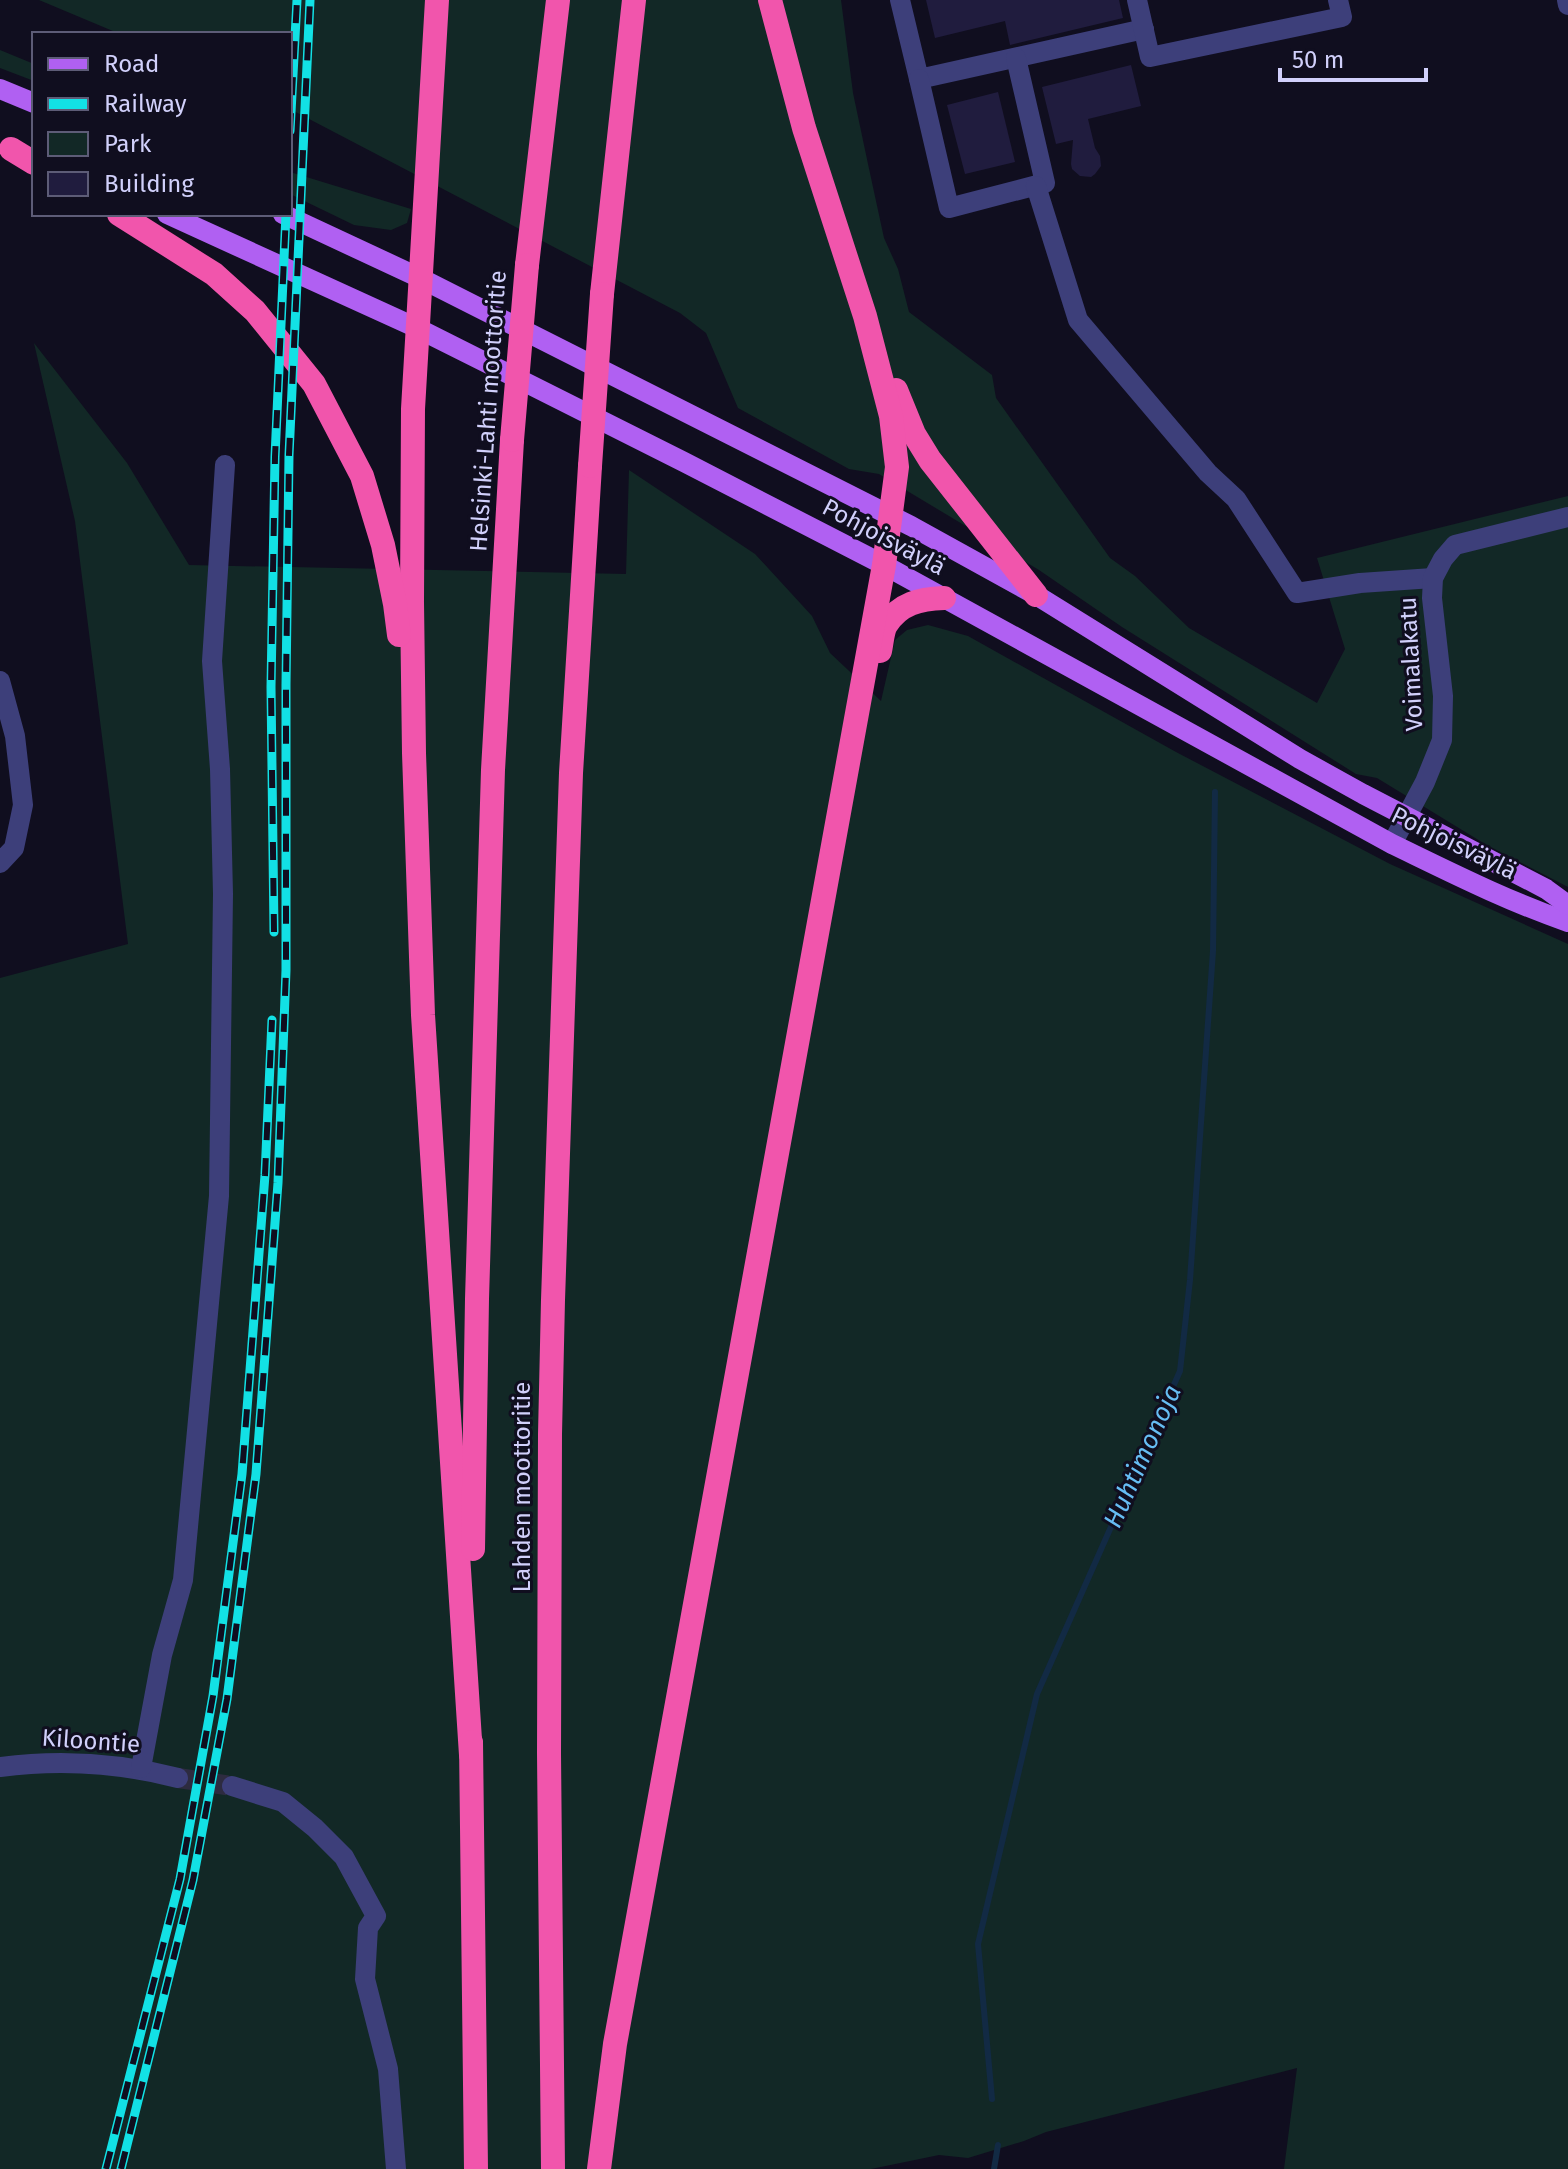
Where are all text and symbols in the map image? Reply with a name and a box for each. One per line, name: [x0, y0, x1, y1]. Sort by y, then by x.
legend: [32, 32, 292, 216]
scale bar: [1280, 32, 1426, 82]
text: 50 m: [1292, 46, 1344, 74]
text: Road: [104, 50, 159, 78]
text: Railway: [104, 90, 187, 118]
text: Park: [104, 130, 152, 158]
text: Building: [104, 170, 194, 198]
street label: Helsinki-Lahti moottoritie: [464, 269, 512, 553]
street label: Pohjoisväylä: [818, 493, 950, 581]
street label: Voimalakatu: [1393, 596, 1429, 732]
street label: Pohjoisväylä: [1387, 801, 1521, 885]
water label: Huhtimonoja: [1097, 1380, 1188, 1533]
street label: Lahden moottoritie: [508, 1382, 536, 1592]
street label: Kiloontie: [41, 1724, 141, 1758]

